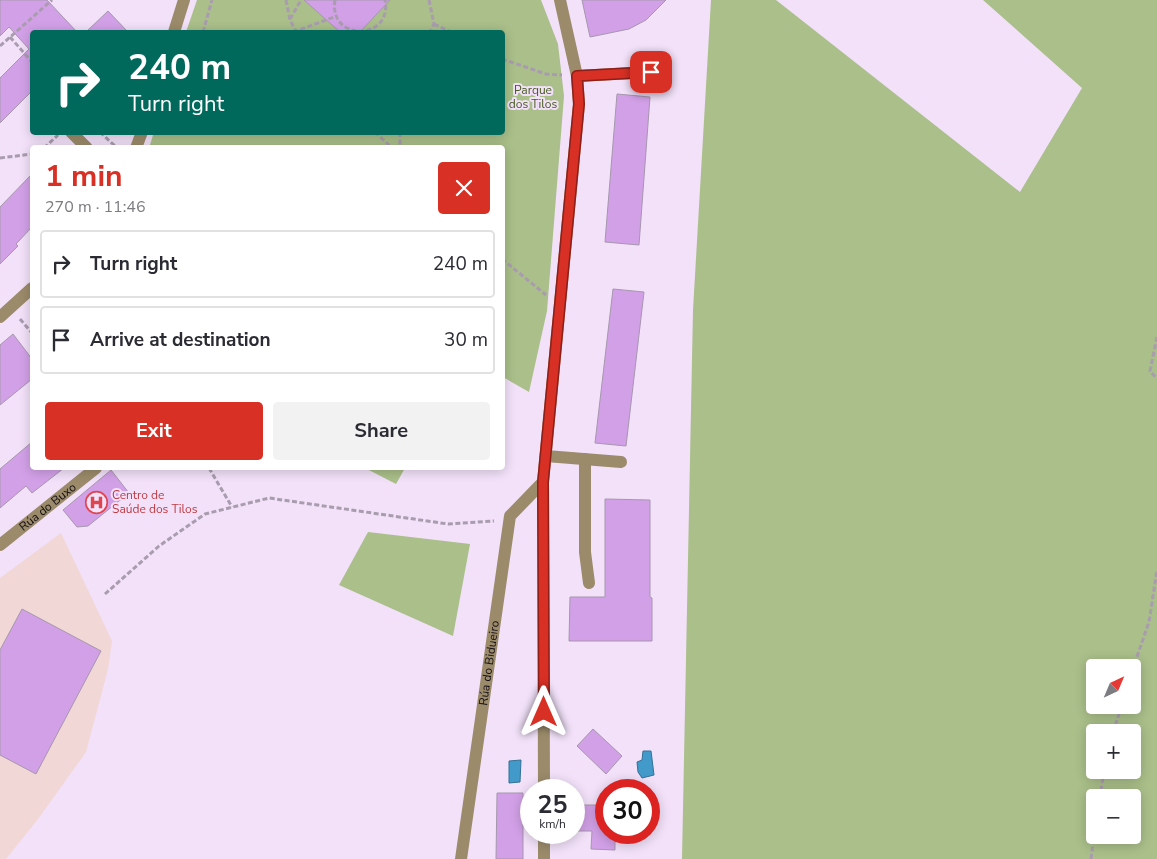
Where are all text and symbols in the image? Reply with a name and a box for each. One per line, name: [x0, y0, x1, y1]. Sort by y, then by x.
text: 240 m: [128, 44, 231, 91]
icon: right: [45, 50, 110, 115]
pin: [630, 51, 672, 93]
icon: arrive: [637, 58, 665, 86]
park label: Parque dos Tilos: [509, 82, 557, 112]
text: Turn right: [128, 89, 224, 119]
text: 1 min: [45, 156, 123, 197]
button: close: [438, 162, 490, 214]
text: 270 m · 11:46: [45, 196, 146, 218]
icon: right: [47, 250, 75, 278]
text: Turn right: [90, 251, 177, 277]
text: 240 m: [433, 251, 488, 277]
icon: arrive: [47, 326, 75, 354]
text: Arrive at destination: [90, 327, 271, 353]
text: 30 m: [444, 327, 488, 353]
button: Exit: [45, 402, 263, 460]
button: Share: [273, 402, 490, 460]
street label: Rúa do Buxo: [16, 479, 80, 535]
place label: Centro de Saúde dos Tilos: [112, 487, 198, 517]
hospital icon: Centro de Saúde dos Tilos: [84, 490, 108, 514]
street label: Rúa do Bidueiro: [475, 619, 503, 707]
north arrow: [1086, 659, 1141, 714]
map controls: [1086, 659, 1141, 844]
position arrow: [517, 685, 569, 737]
button: +: [1086, 724, 1141, 779]
speed limit sign: 30: [595, 779, 660, 844]
text: 25: [537, 788, 568, 822]
button: −: [1086, 789, 1141, 844]
text: km/h: [539, 816, 566, 832]

